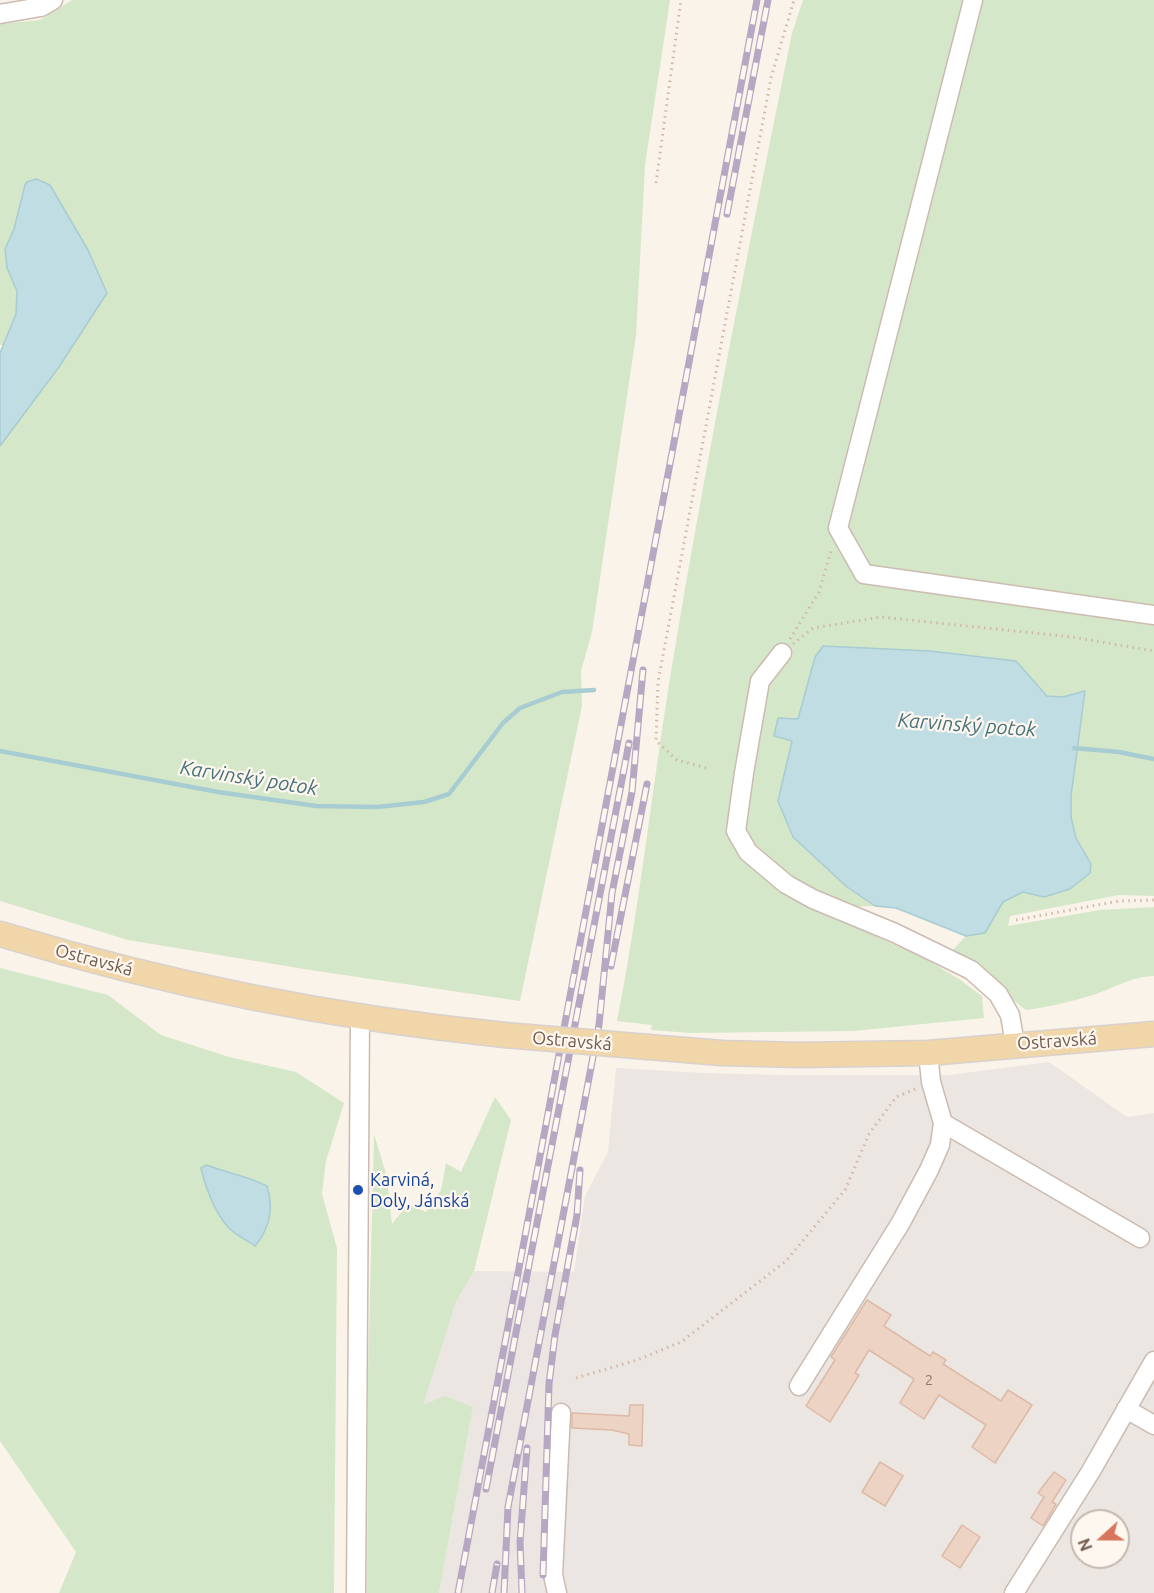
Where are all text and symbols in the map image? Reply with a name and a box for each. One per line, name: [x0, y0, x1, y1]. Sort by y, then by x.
water label: Karvinský potok: [897, 708, 1037, 742]
water label: Karvinský potok: [178, 755, 320, 801]
street label: Ostravská: [53, 939, 135, 981]
street label: Ostravská: [531, 1027, 613, 1055]
street label: Ostravská: [1016, 1027, 1098, 1055]
place label: Karviná, Doly, Jánská: [370, 1169, 469, 1212]
marker: Karviná, Doly, Jánská: [351, 1183, 365, 1197]
house number: 2: [925, 1371, 933, 1389]
north arrow: [1070, 1509, 1130, 1569]
text: N: [1075, 1536, 1096, 1554]

